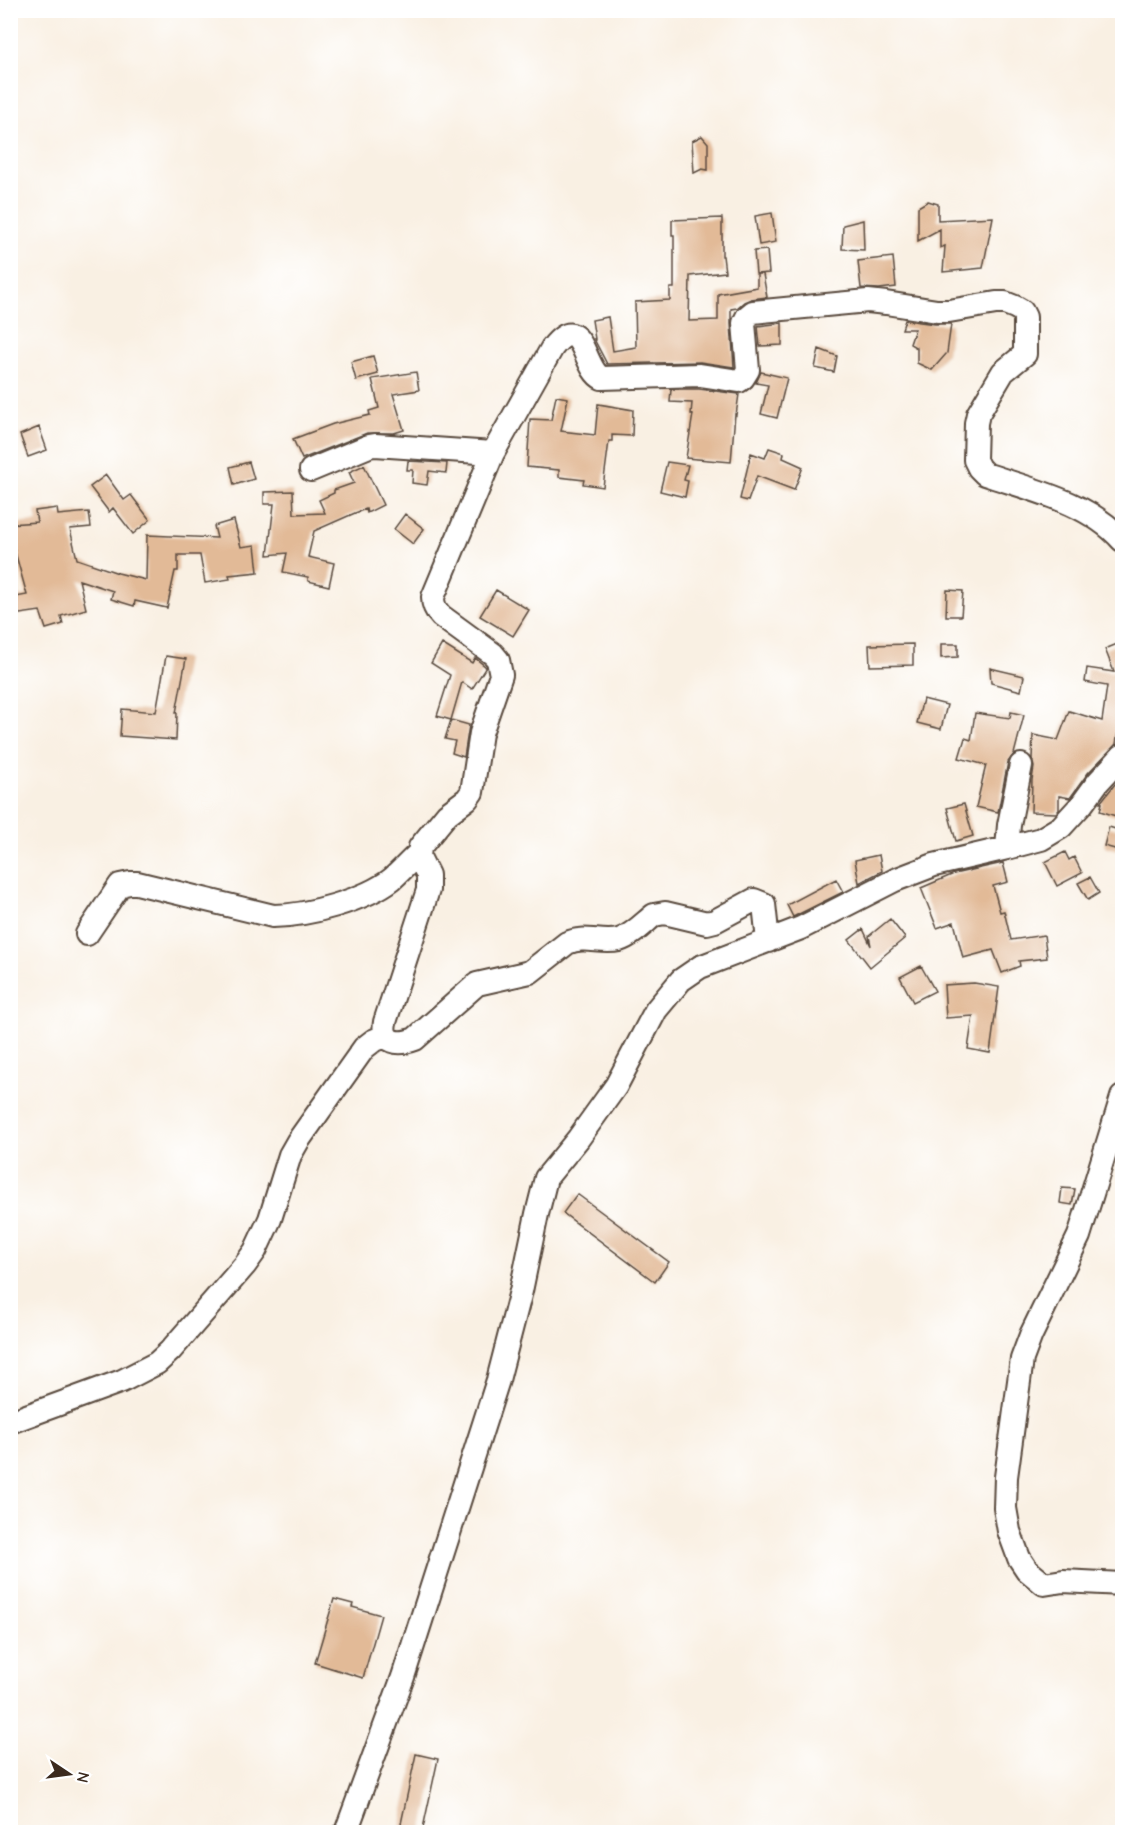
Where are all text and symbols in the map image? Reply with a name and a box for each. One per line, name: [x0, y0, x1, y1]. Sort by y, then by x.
north arrow: [39, 1744, 99, 1804]
text: N: [73, 1770, 93, 1784]

